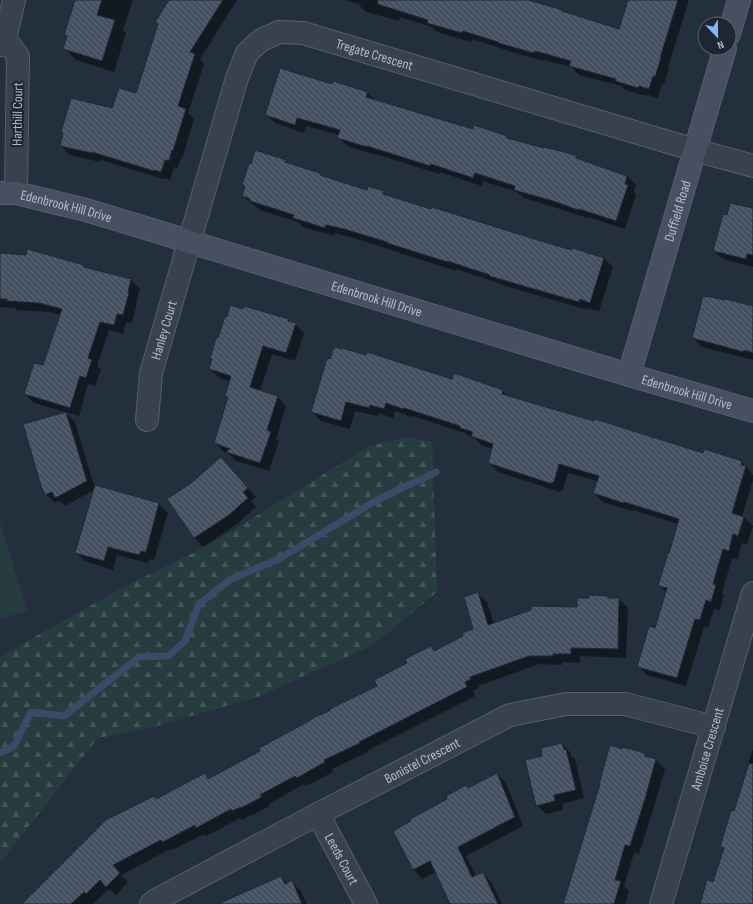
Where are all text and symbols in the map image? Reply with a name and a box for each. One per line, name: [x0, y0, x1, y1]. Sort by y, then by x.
north arrow: [697, 16, 737, 56]
street label: Tregate Crescent: [334, 35, 415, 74]
text: N: [715, 38, 726, 52]
street label: Harthill Court: [8, 82, 27, 146]
street label: Duffield Road: [661, 178, 695, 244]
street label: Edenbrook Hill Drive: [19, 186, 114, 226]
street label: Edenbrook Hill Drive: [329, 277, 424, 321]
street label: Hanley Court: [147, 298, 181, 362]
street label: Edenbrook Hill Drive: [640, 371, 734, 414]
street label: Amboise Crescent: [687, 706, 728, 793]
street label: Bonistel Crescent: [382, 734, 463, 787]
street label: Leeds Court: [321, 830, 362, 888]

